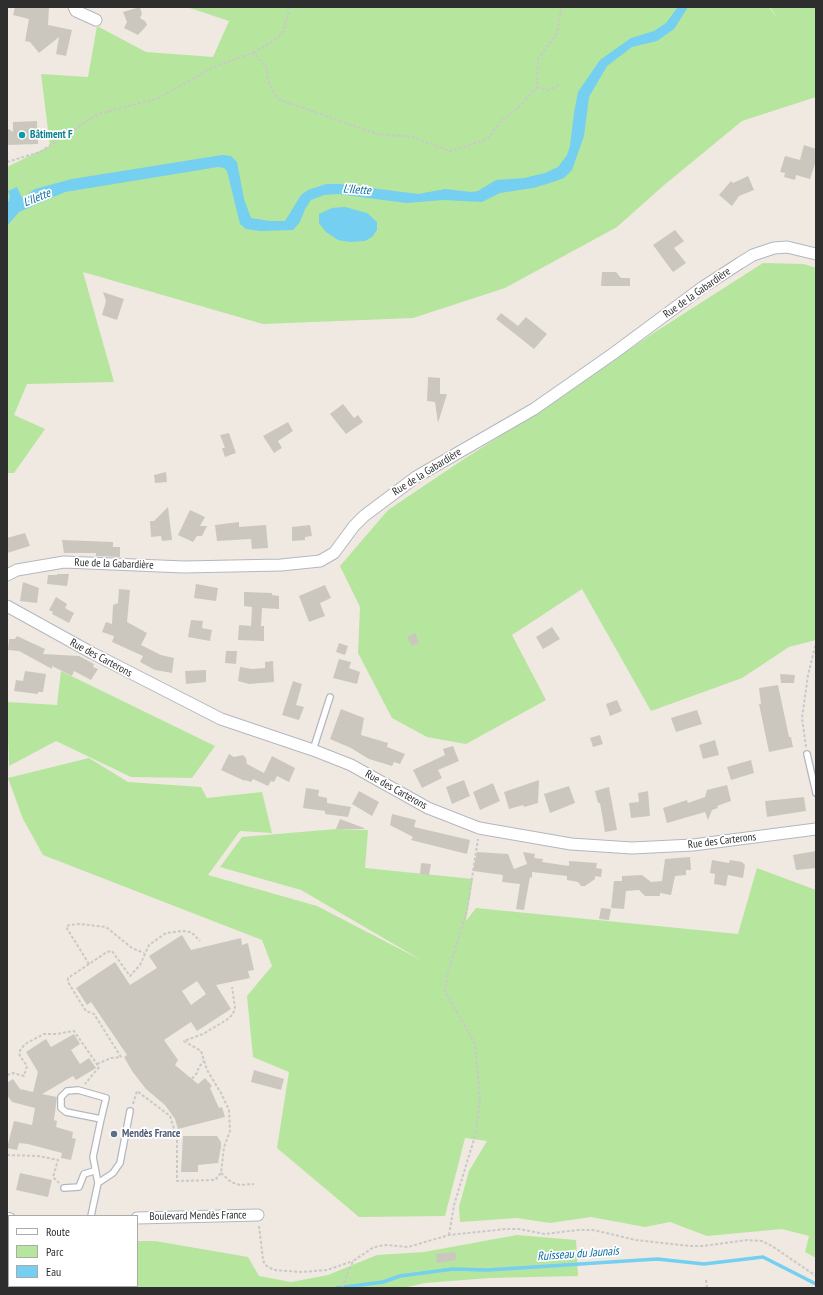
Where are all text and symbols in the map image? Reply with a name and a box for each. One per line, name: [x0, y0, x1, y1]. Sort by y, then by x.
place label: Bâtiment F: [30, 128, 73, 142]
marker: Bâtiment F: [17, 130, 27, 140]
water label: L'Ilette: [343, 182, 371, 198]
water label: L'Ilette: [21, 186, 53, 210]
street label: Rue de la Gabardière: [661, 265, 733, 321]
street label: Rue de la Gabardière: [390, 445, 464, 499]
street label: Rue de la Gabardière: [74, 556, 154, 572]
street label: Rue des Carterons: [68, 636, 134, 680]
street label: Rue des Carterons: [363, 768, 429, 812]
street label: Rue des Carterons: [687, 830, 757, 852]
place label: Mendès France: [122, 1127, 180, 1141]
marker: Mendès France: [109, 1129, 119, 1139]
street label: Boulevard Mendès France: [149, 1209, 247, 1223]
legend: [8, 1215, 138, 1287]
text: Route: [46, 1224, 70, 1239]
text: Parc: [46, 1244, 63, 1259]
water label: Ruisseau du Jaunais: [537, 1244, 619, 1264]
text: Eau: [46, 1264, 61, 1279]

